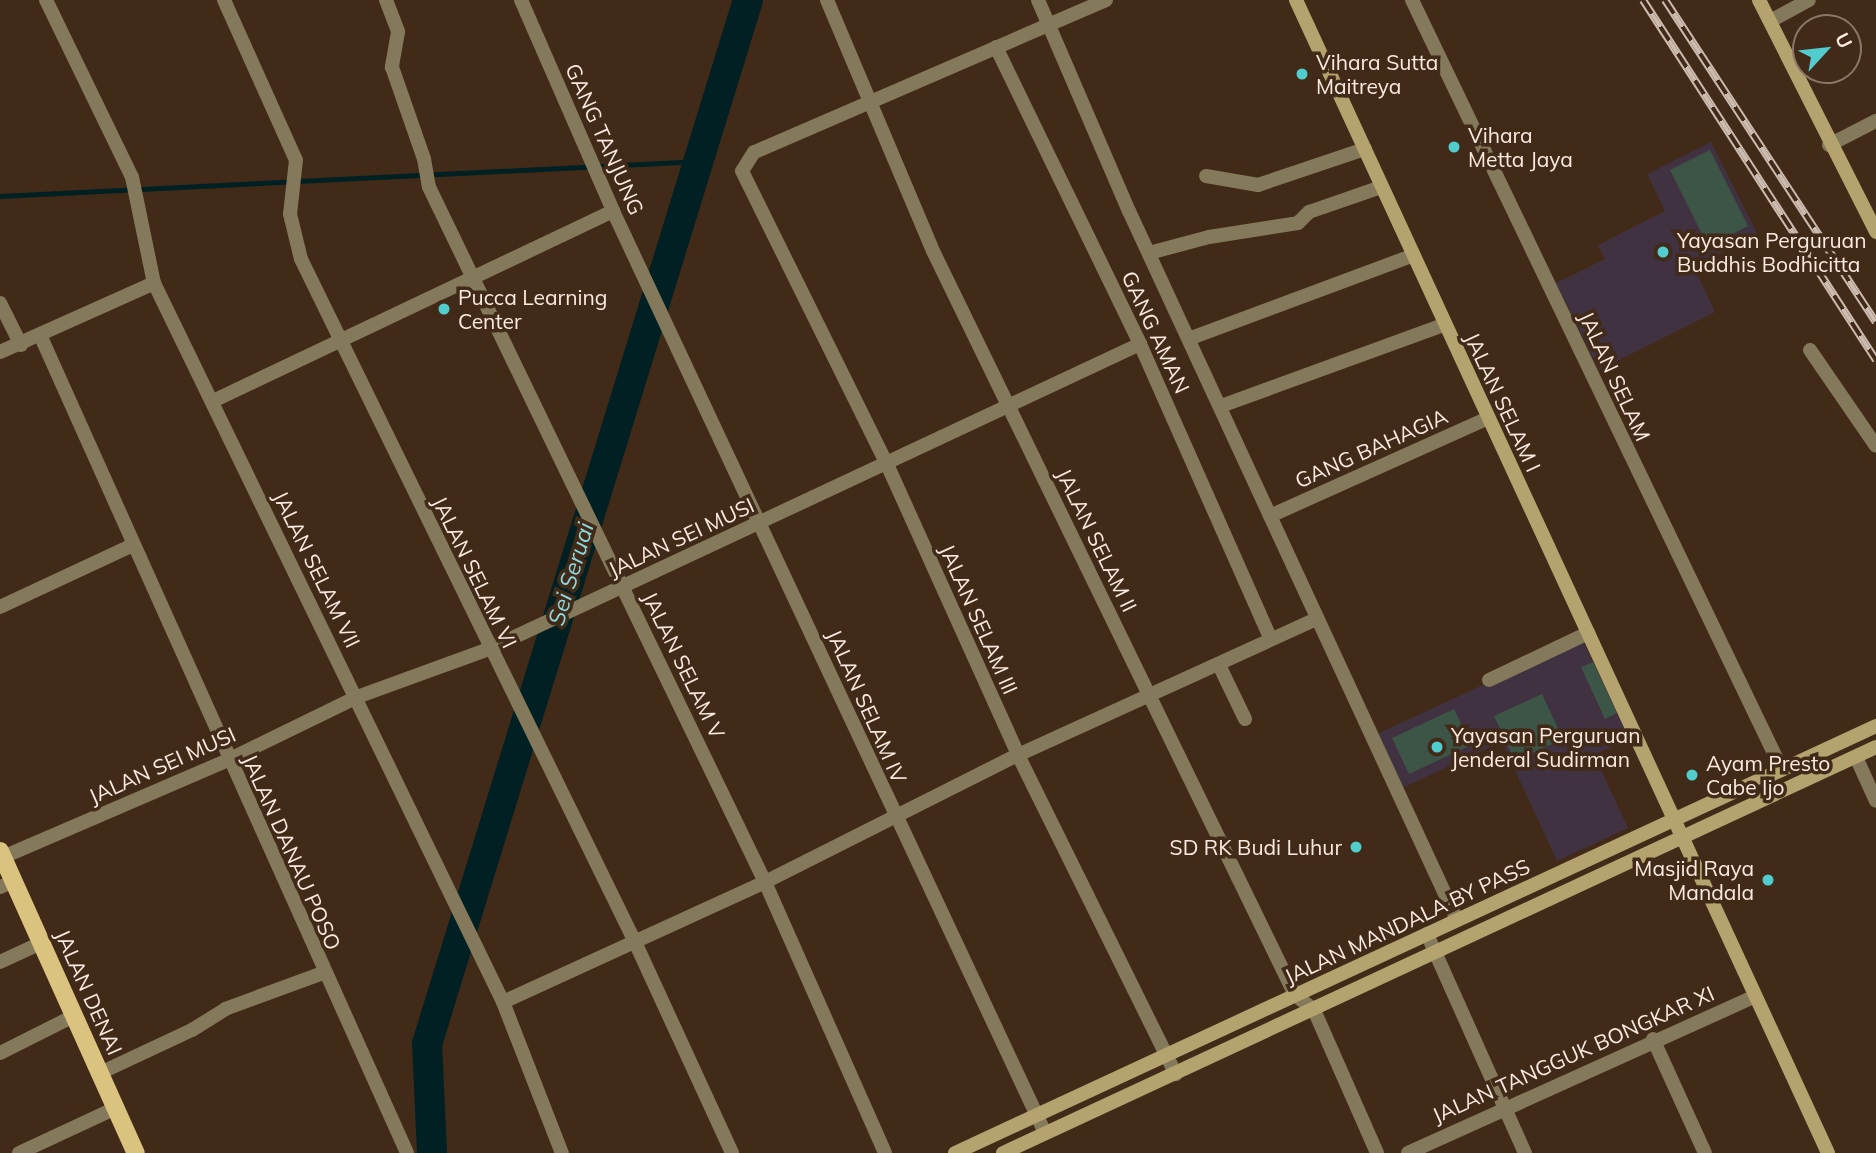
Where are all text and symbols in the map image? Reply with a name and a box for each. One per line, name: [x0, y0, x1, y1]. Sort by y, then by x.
north arrow: [1792, 14, 1862, 84]
text: U: [1830, 29, 1858, 52]
place label: Vihara Sutta Maitreya: [1316, 49, 1438, 99]
street label: GANG TANJUNG: [560, 60, 650, 218]
marker: Vihara Sutta Maitreya: [1294, 66, 1310, 82]
place label: Vihara Metta Jaya: [1468, 122, 1573, 172]
marker: Vihara Metta Jaya: [1446, 139, 1462, 155]
place label: Yayasan Perguruan Buddhis Bodhicitta: [1677, 227, 1867, 277]
marker: Yayasan Perguruan Buddhis Bodhicitta: [1655, 244, 1671, 260]
street label: GANG AMAN: [1117, 267, 1195, 397]
place label: Pucca Learning Center: [458, 284, 607, 334]
marker: Pucca Learning Center: [436, 301, 452, 317]
street label: JALAN SELAM: [1574, 307, 1656, 445]
street label: JALAN SELAM I: [1460, 328, 1546, 476]
street label: GANG BAHAGIA: [1291, 403, 1451, 493]
street label: JALAN SELAM II: [1051, 464, 1143, 616]
street label: JALAN SELAM VII: [268, 487, 366, 651]
street label: JALAN SELAM VI: [427, 492, 523, 652]
street label: JALAN SEI MUSI: [604, 492, 758, 582]
water label: Sei Seruai: [542, 519, 600, 629]
street label: JALAN SELAM III: [935, 540, 1023, 698]
street label: JALAN SELAM V: [638, 588, 730, 742]
street label: JALAN SELAM IV: [822, 625, 912, 787]
street label: JALAN SEI MUSI: [85, 721, 239, 809]
place label: Yayasan Perguruan Jenderal Sudirman: [1451, 722, 1641, 772]
marker: Yayasan Perguruan Jenderal Sudirman: [1429, 739, 1445, 755]
street label: JALAN DANAU POSO: [237, 750, 347, 954]
place label: Ayam Presto Cabe Ijo: [1706, 750, 1830, 800]
marker: Ayam Presto Cabe Ijo: [1684, 767, 1700, 783]
place label: SD RK Budi Luhur: [1170, 834, 1342, 860]
marker: SD RK Budi Luhur: [1348, 839, 1364, 855]
street label: JALAN MANDALA BY PASS: [1280, 853, 1534, 989]
place label: Masjid Raya Mandala: [1634, 855, 1754, 905]
marker: Masjid Raya Mandala: [1760, 872, 1776, 888]
street label: JALAN DENAI: [50, 925, 128, 1059]
street label: JALAN TANGGUK BONGKAR XI: [1428, 980, 1718, 1128]

